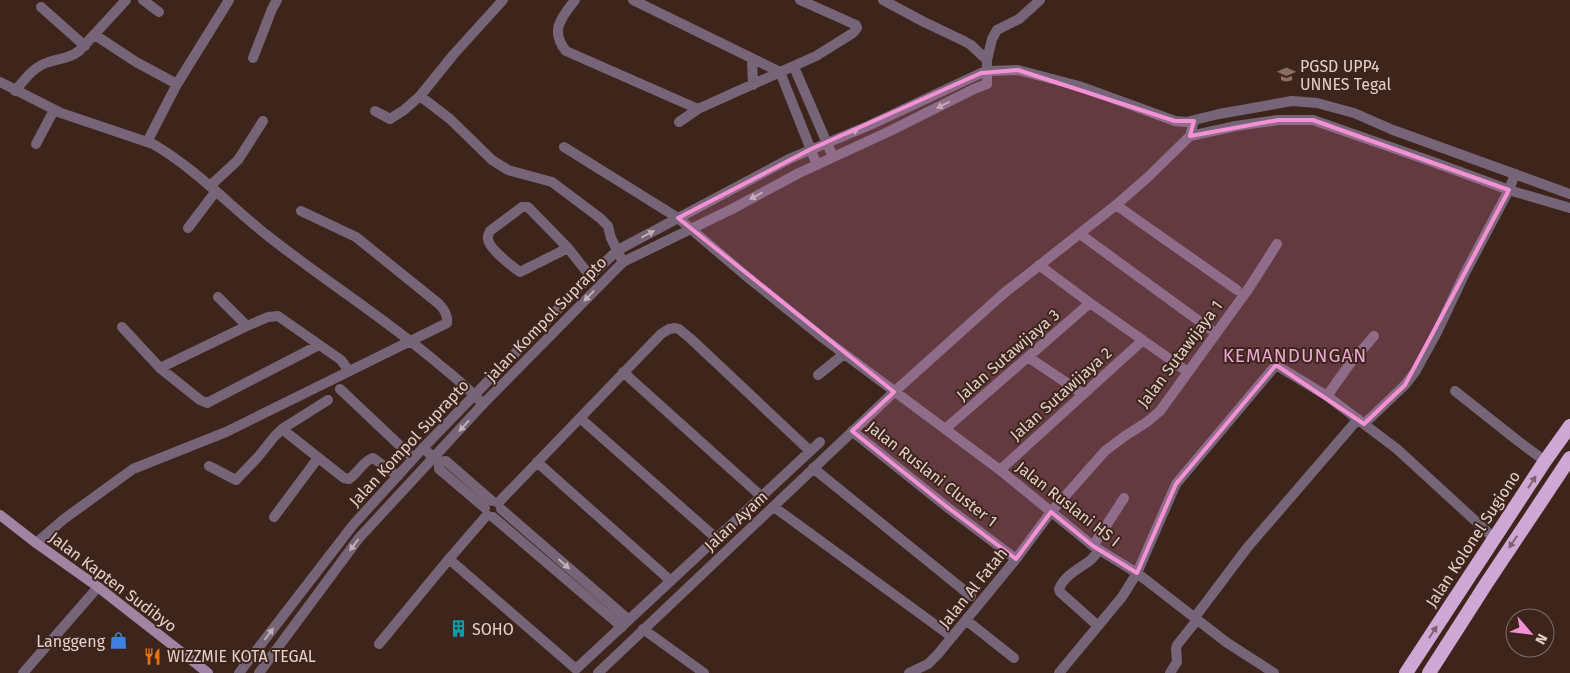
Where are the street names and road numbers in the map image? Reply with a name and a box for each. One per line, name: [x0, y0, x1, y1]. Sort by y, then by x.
street label: jalan Kompol Suprapto: [481, 253, 611, 386]
street label: Jalan Sutawijaya 1: [1134, 297, 1226, 411]
street label: Jalan Sutawijaya 3: [953, 305, 1063, 405]
street label: Jalan Sutawijaya 2: [1006, 343, 1116, 445]
street label: Jalan Kompol Suprapto: [345, 376, 473, 510]
street label: Jalan Ruslani Cluster 1: [863, 417, 1001, 531]
street label: Jalan Ruslani HS I: [1012, 457, 1124, 551]
street label: Jalan Kolonel Sugiono: [1422, 467, 1524, 611]
street label: Jalan Ayam: [700, 487, 772, 555]
street label: Jalan Kapten Sudibyo: [46, 528, 180, 636]
street label: Jalan Al Fatah: [935, 544, 1011, 632]

